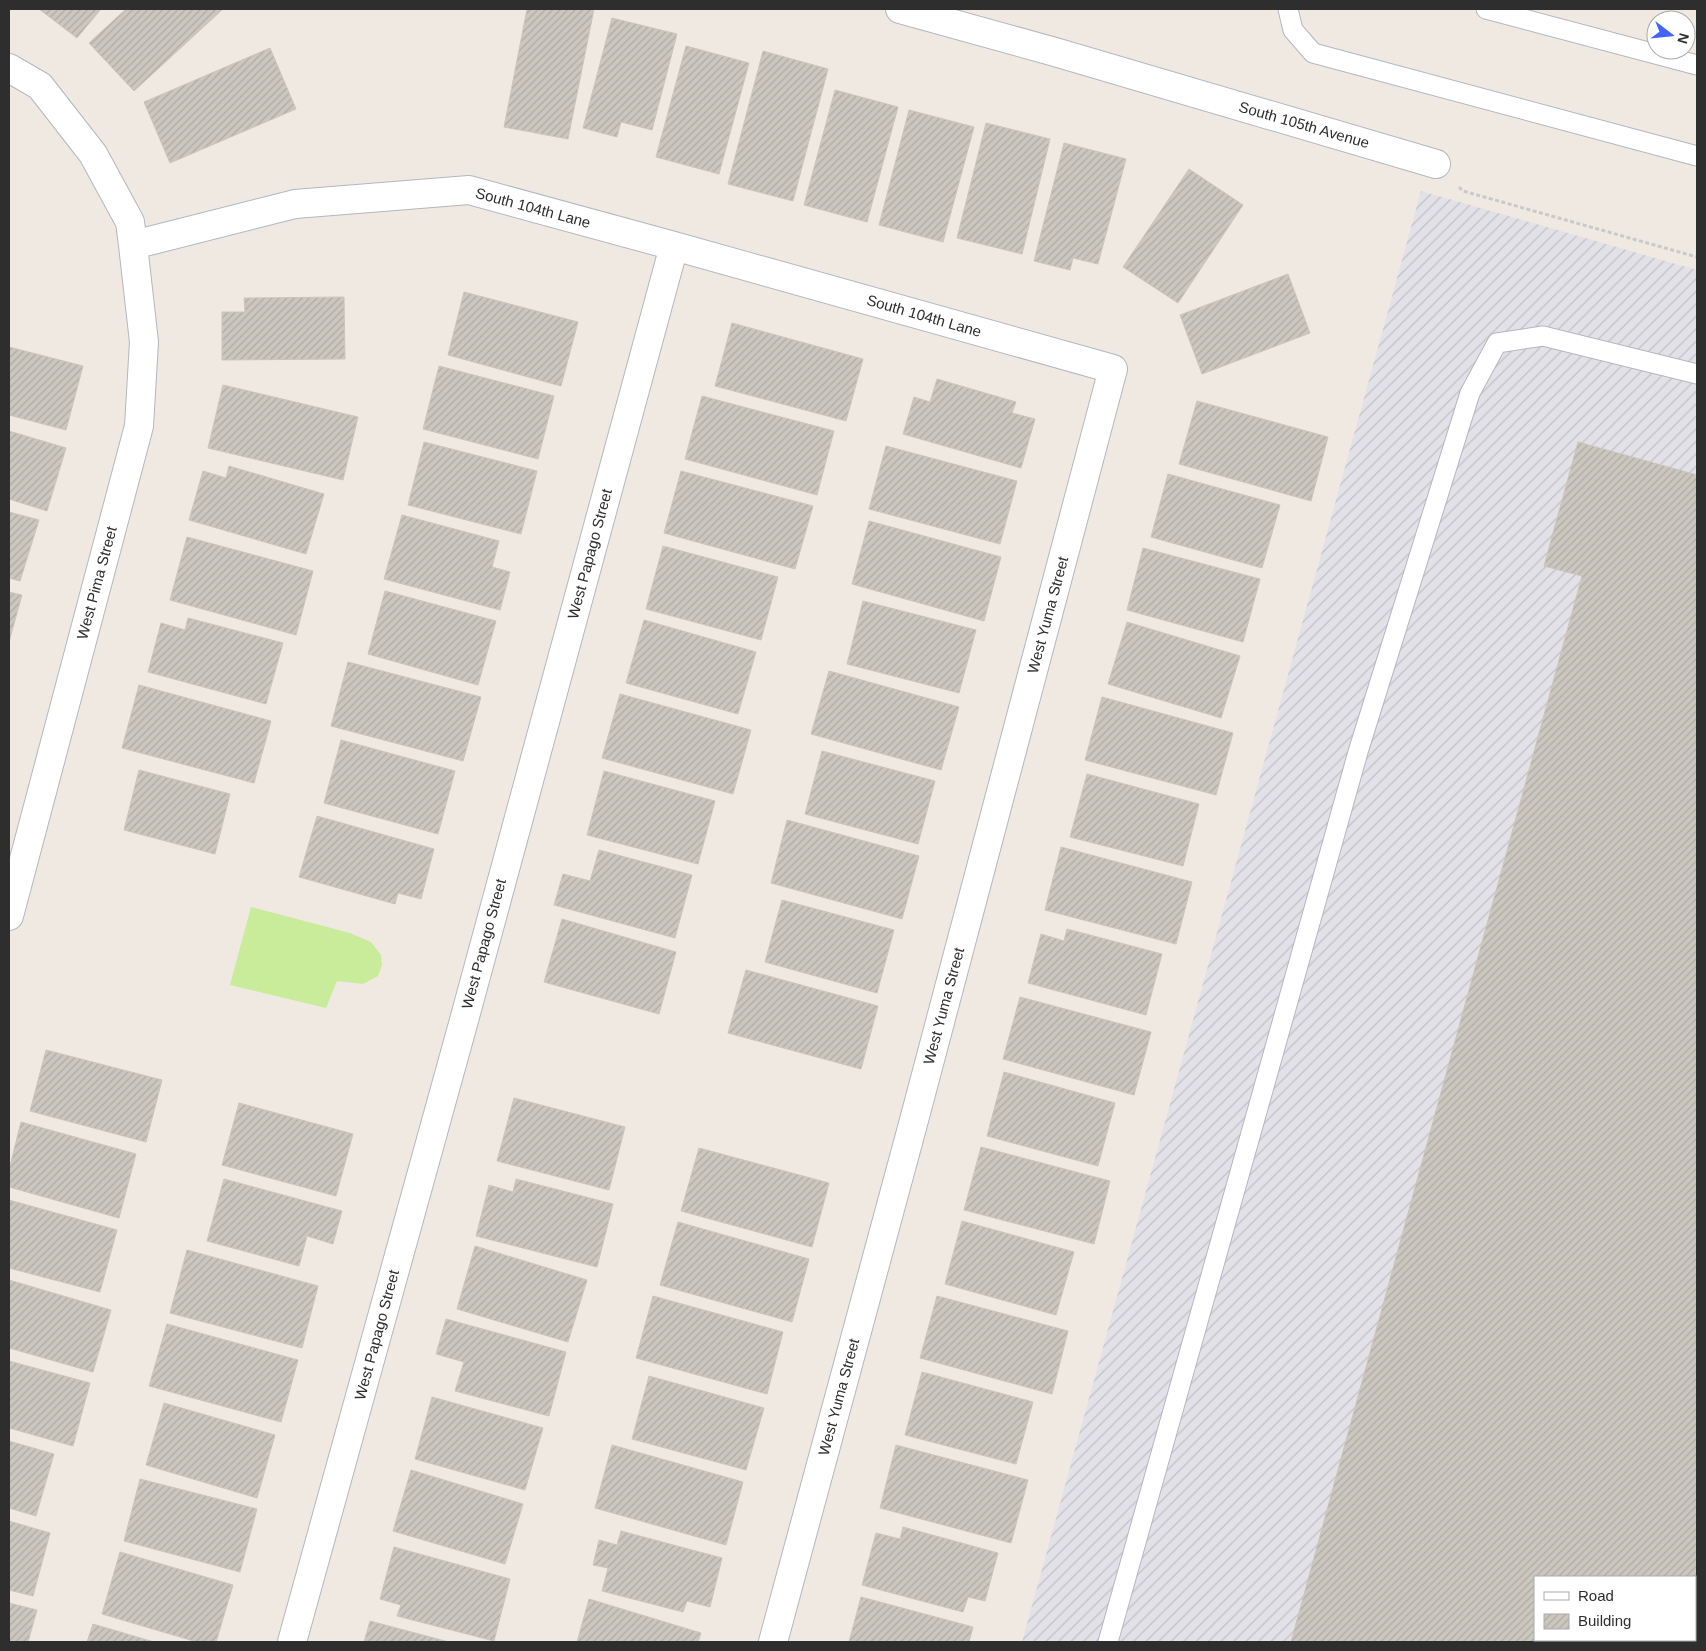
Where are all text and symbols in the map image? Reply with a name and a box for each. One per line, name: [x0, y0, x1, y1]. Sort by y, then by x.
north arrow: [1646, 10, 1696, 60]
text: N: [1674, 32, 1693, 46]
street label: South 105th Avenue: [1237, 98, 1371, 151]
street label: South 104th Lane: [474, 184, 593, 231]
street label: South 104th Lane: [865, 291, 983, 340]
street label: West Papago Street: [564, 486, 615, 621]
street label: West Pima Street: [73, 524, 120, 641]
street label: West Yuma Street: [1024, 554, 1072, 675]
street label: West Papago Street: [458, 876, 509, 1011]
street label: West Yuma Street: [920, 945, 968, 1066]
street label: West Papago Street: [351, 1267, 402, 1402]
street label: West Yuma Street: [815, 1336, 863, 1457]
legend: [1534, 1576, 1696, 1641]
text: Road: [1578, 1587, 1614, 1604]
text: Building: [1578, 1612, 1631, 1629]

